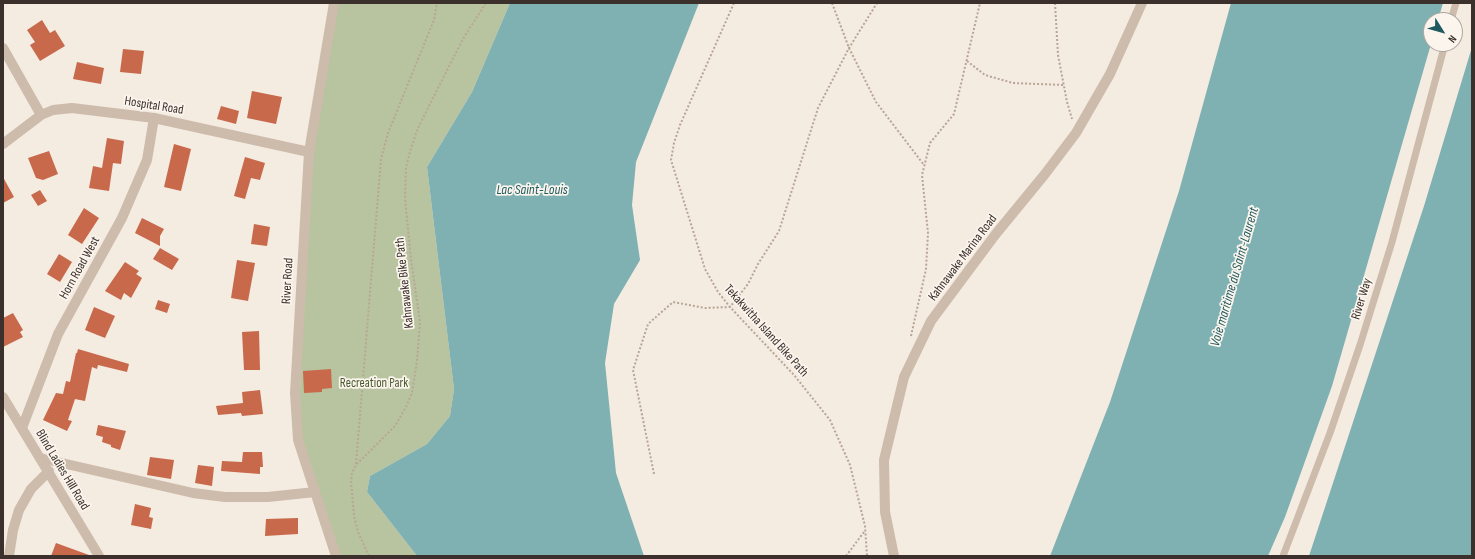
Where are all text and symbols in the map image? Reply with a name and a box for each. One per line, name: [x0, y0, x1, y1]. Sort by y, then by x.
north arrow: [1423, 12, 1463, 52]
text: N: [1445, 33, 1459, 45]
street label: Hospital Road: [123, 94, 185, 118]
water label: Lac Saint-Louis: [496, 182, 568, 198]
water label: Voie maritime du Saint-Laurent: [1207, 205, 1263, 349]
street label: Kahnawake Marina Road: [925, 212, 1001, 304]
street label: Horn Road West: [56, 234, 104, 302]
street label: Kahnawake Bike Path: [392, 237, 418, 329]
street label: River Road: [279, 258, 297, 304]
street label: River Way: [1348, 276, 1376, 322]
street label: Tekakwitha Island Bike Path: [720, 282, 812, 380]
park label: Recreation Park: [340, 376, 408, 392]
street label: Blind Ladies Hill Road: [32, 427, 92, 513]

